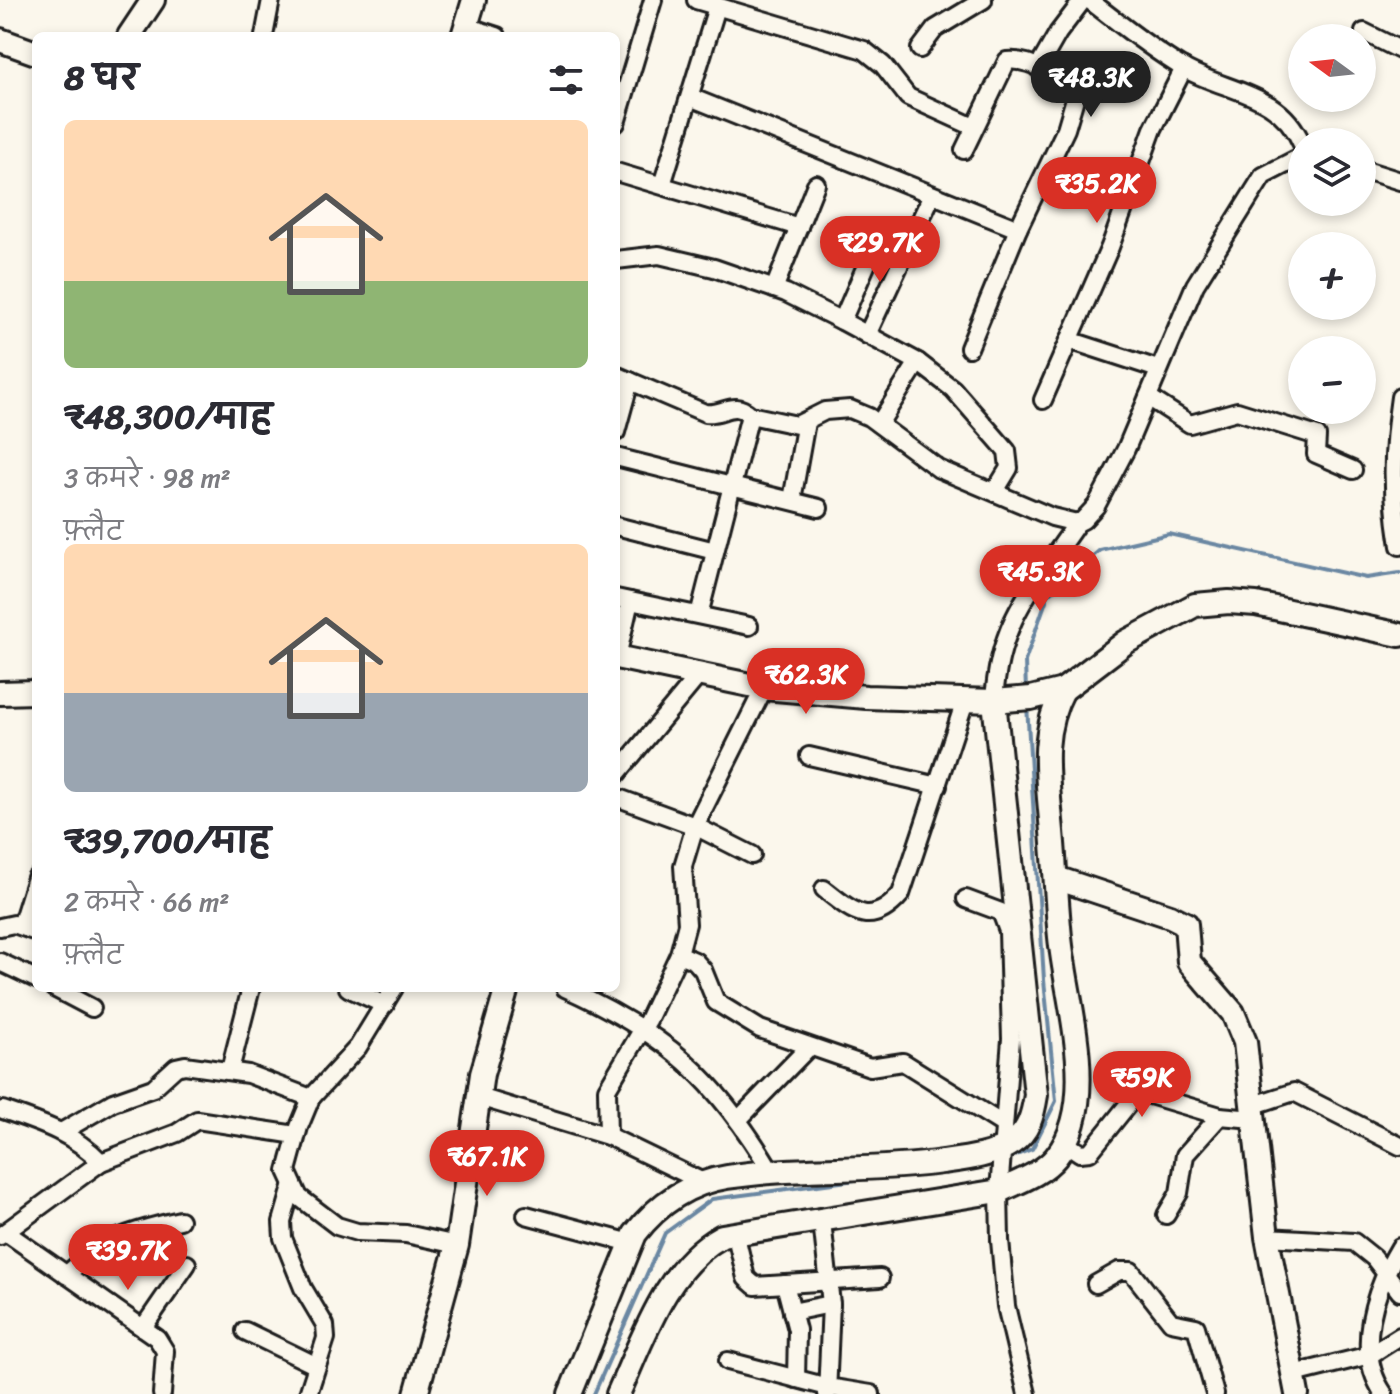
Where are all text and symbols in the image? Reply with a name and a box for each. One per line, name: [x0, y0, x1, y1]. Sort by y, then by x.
north arrow: [1288, 24, 1376, 112]
map controls: [1288, 24, 1376, 424]
text: 8 घर: [64, 48, 139, 108]
pin: ₹48.3K: [1026, 51, 1156, 119]
text: ₹48.3K: [1049, 54, 1133, 100]
icon: filters: [544, 58, 588, 102]
button: layers: [1288, 128, 1376, 216]
pin: ₹35.2K: [1032, 157, 1162, 225]
text: ₹35.2K: [1055, 160, 1139, 206]
icon: home: [254, 172, 398, 316]
pin: ₹29.7K: [815, 216, 945, 284]
text: ₹29.7K: [838, 219, 922, 265]
button: +: [1288, 232, 1376, 320]
button: −: [1288, 336, 1376, 424]
text: ₹48,300/माह: [64, 387, 272, 447]
text: 3 कमरे · 98 m²: [64, 455, 231, 501]
text: फ़्लैट: [64, 508, 123, 554]
pin: ₹45.3K: [975, 545, 1105, 613]
text: ₹45.3K: [998, 548, 1082, 594]
icon: home: [254, 596, 398, 740]
pin: ₹62.3K: [741, 648, 871, 716]
text: ₹62.3K: [765, 651, 847, 697]
text: ₹39,700/माह: [64, 811, 271, 871]
text: 2 कमरे · 66 m²: [64, 879, 229, 925]
text: फ़्लैट: [64, 932, 123, 978]
pin: ₹59K: [1095, 1051, 1189, 1119]
text: ₹59K: [1111, 1054, 1173, 1100]
pin: ₹67.1K: [422, 1130, 552, 1198]
text: ₹67.1K: [448, 1133, 527, 1179]
pin: ₹39.7K: [63, 1224, 193, 1292]
text: ₹39.7K: [86, 1227, 170, 1273]

